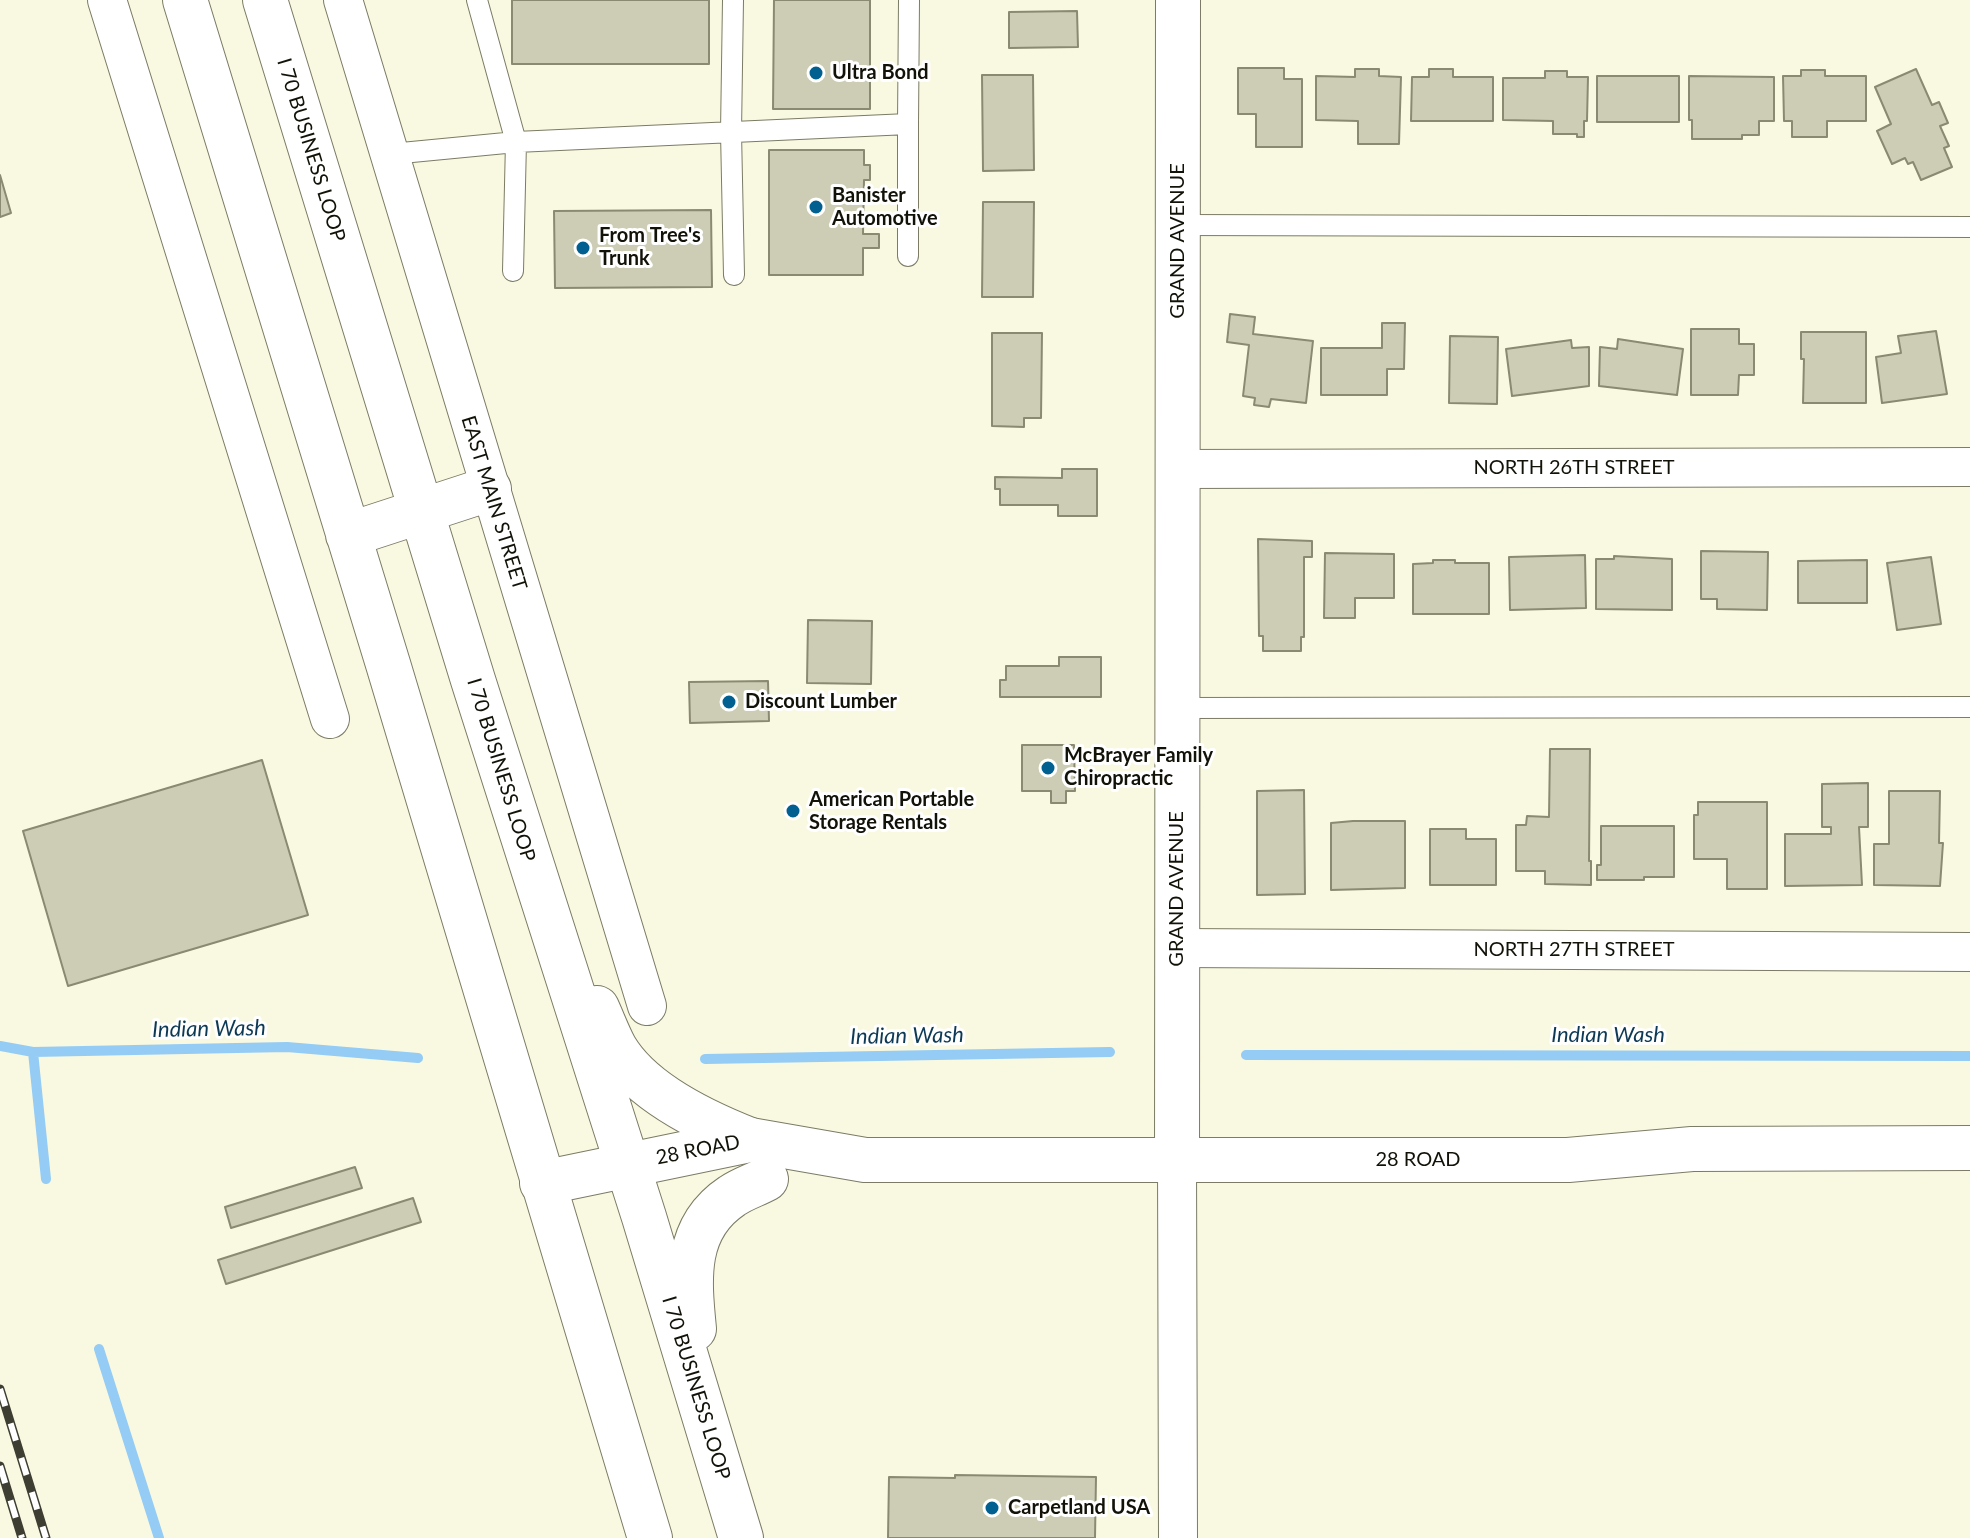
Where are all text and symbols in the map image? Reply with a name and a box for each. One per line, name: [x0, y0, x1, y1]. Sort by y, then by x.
street label: I 70 BUSINESS LOOP: [272, 55, 350, 245]
place label: Ultra Bond: [832, 61, 929, 85]
marker: Ultra Bond: [807, 64, 825, 82]
street label: GRAND AVENUE: [1166, 163, 1190, 319]
place label: Banister Automotive: [832, 184, 938, 231]
marker: Banister Automotive: [807, 198, 825, 216]
place label: From Tree's Trunk: [599, 224, 701, 271]
marker: From Tree's Trunk: [574, 239, 592, 257]
street label: EAST MAIN STREET: [456, 413, 532, 593]
street label: NORTH 26TH STREET: [1473, 456, 1675, 480]
street label: I 70 BUSINESS LOOP: [462, 675, 540, 865]
place label: Discount Lumber: [745, 690, 897, 714]
marker: Discount Lumber: [720, 693, 738, 711]
place label: McBrayer Family Chiropractic: [1064, 744, 1213, 791]
marker: McBrayer Family Chiropractic: [1039, 759, 1057, 777]
place label: American Portable Storage Rentals: [809, 788, 974, 835]
marker: American Portable Storage Rentals: [784, 802, 802, 820]
street label: GRAND AVENUE: [1165, 811, 1189, 967]
street label: NORTH 27TH STREET: [1473, 938, 1675, 962]
water label: Indian Wash: [152, 1015, 266, 1043]
water label: Indian Wash: [850, 1022, 964, 1050]
water label: Indian Wash: [1551, 1022, 1665, 1048]
street label: 28 ROAD: [654, 1130, 742, 1170]
street label: 28 ROAD: [1375, 1148, 1461, 1172]
street label: I 70 BUSINESS LOOP: [657, 1293, 735, 1483]
place label: Carpetland USA: [1008, 1496, 1150, 1520]
marker: Carpetland USA: [983, 1499, 1001, 1517]

